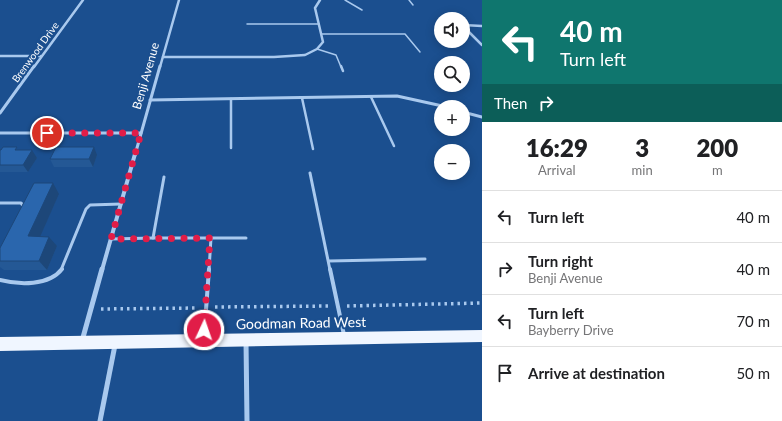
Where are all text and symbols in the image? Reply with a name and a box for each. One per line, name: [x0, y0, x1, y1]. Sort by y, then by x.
map controls: [434, 12, 470, 180]
button: sound: [434, 12, 470, 48]
text: 40 m: [560, 14, 623, 48]
icon: left: [494, 16, 546, 68]
street label: Brenwood Drive: [9, 19, 61, 85]
street label: Benji Avenue: [129, 41, 162, 111]
text: Turn left: [560, 48, 626, 70]
button: search: [434, 56, 470, 92]
icon: right: [535, 92, 557, 114]
text: Then: [494, 94, 527, 112]
button: +: [434, 100, 470, 136]
pin: [30, 116, 64, 150]
icon: arrive: [36, 122, 58, 144]
text: 16:29: [526, 133, 588, 162]
text: 3: [635, 133, 649, 162]
text: 200: [696, 133, 738, 162]
button: −: [434, 144, 470, 180]
text: Arrival: [538, 162, 576, 178]
text: min: [632, 162, 653, 178]
text: m: [712, 162, 723, 178]
icon: left: [494, 206, 516, 228]
text: Turn left: [528, 208, 584, 226]
text: 40 m: [736, 208, 770, 226]
text: Turn right: [528, 252, 593, 270]
icon: right: [494, 258, 516, 280]
text: 40 m: [736, 260, 770, 278]
text: Benji Avenue: [528, 270, 603, 286]
text: Turn left: [528, 304, 584, 322]
position arrow: [183, 309, 225, 351]
icon: left: [494, 310, 516, 332]
text: 70 m: [736, 312, 770, 330]
street label: Goodman Road West: [236, 313, 366, 332]
text: Bayberry Drive: [528, 322, 614, 338]
icon: arrive: [494, 362, 516, 384]
text: Arrive at destination: [528, 364, 665, 382]
text: 50 m: [736, 364, 770, 382]

